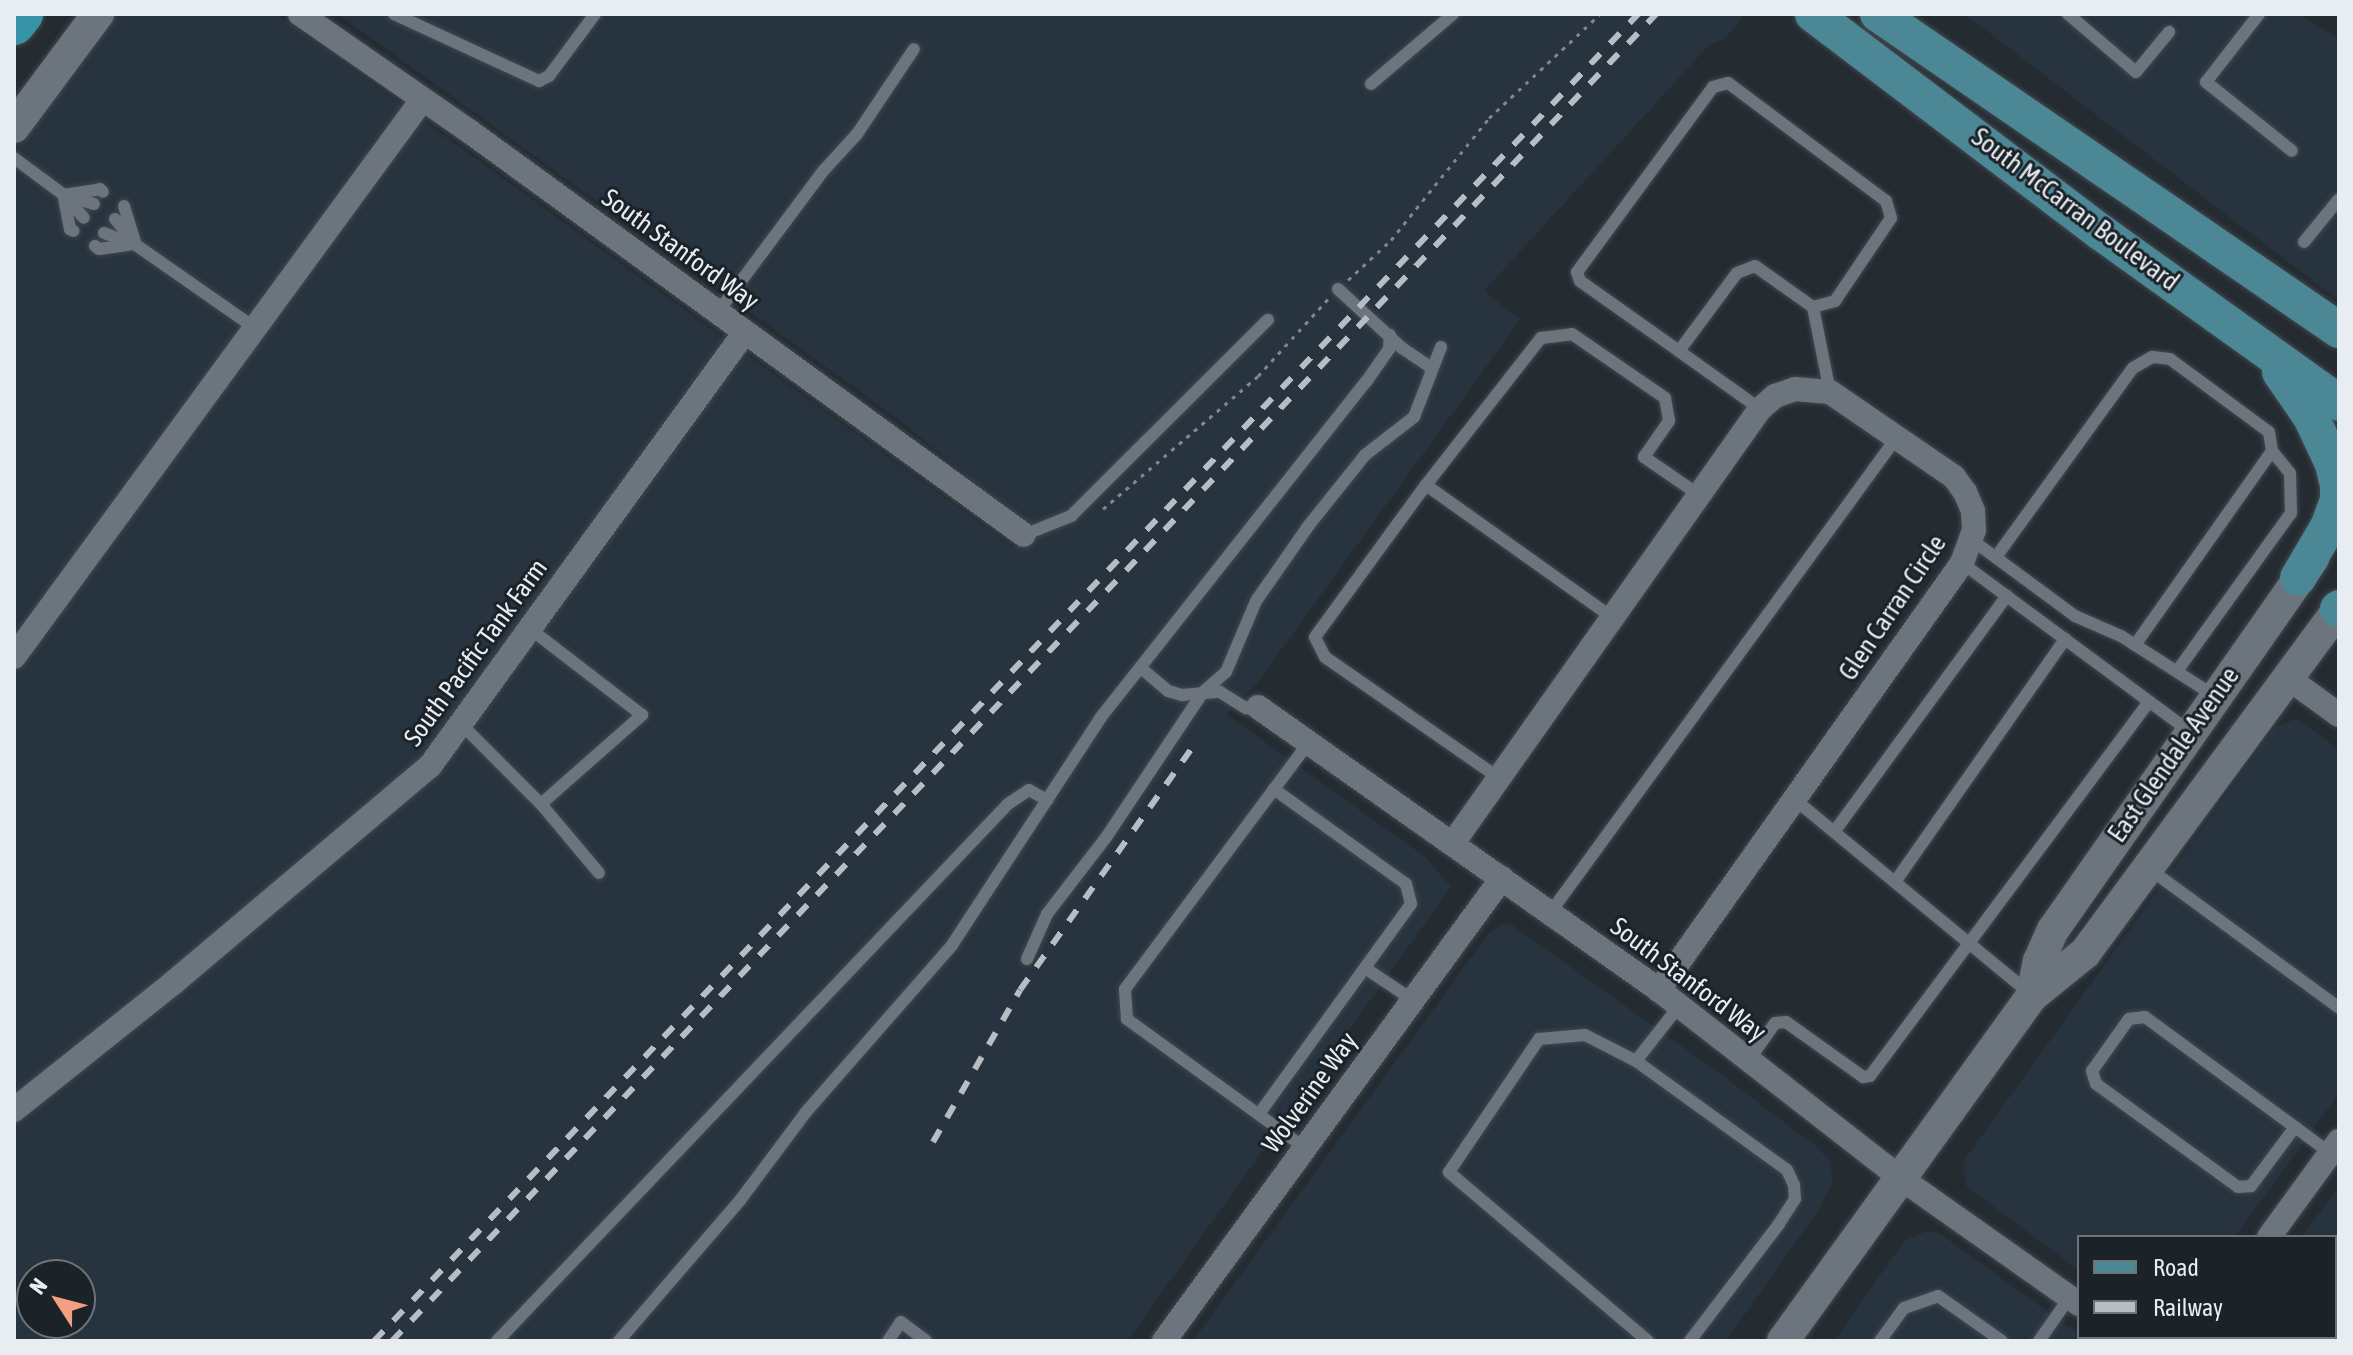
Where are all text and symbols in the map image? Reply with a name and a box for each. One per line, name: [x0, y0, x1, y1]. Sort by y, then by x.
street label: South McCarran Boulevard: [1965, 122, 2185, 298]
street label: South Stanford Way: [595, 183, 765, 317]
street label: Glen Carran Circle: [1833, 529, 1953, 687]
street label: South Pacific Tank Farm: [398, 553, 554, 753]
street label: East Glendale Avenue: [2102, 661, 2246, 849]
street label: South Stanford Way: [1604, 911, 1772, 1049]
street label: Wolverine Way: [1256, 1027, 1364, 1159]
legend: [2077, 1235, 2337, 1339]
text: Road: [2153, 1254, 2199, 1281]
north arrow: [16, 1259, 96, 1339]
text: N: [24, 1273, 53, 1299]
text: Railway: [2153, 1294, 2223, 1321]

